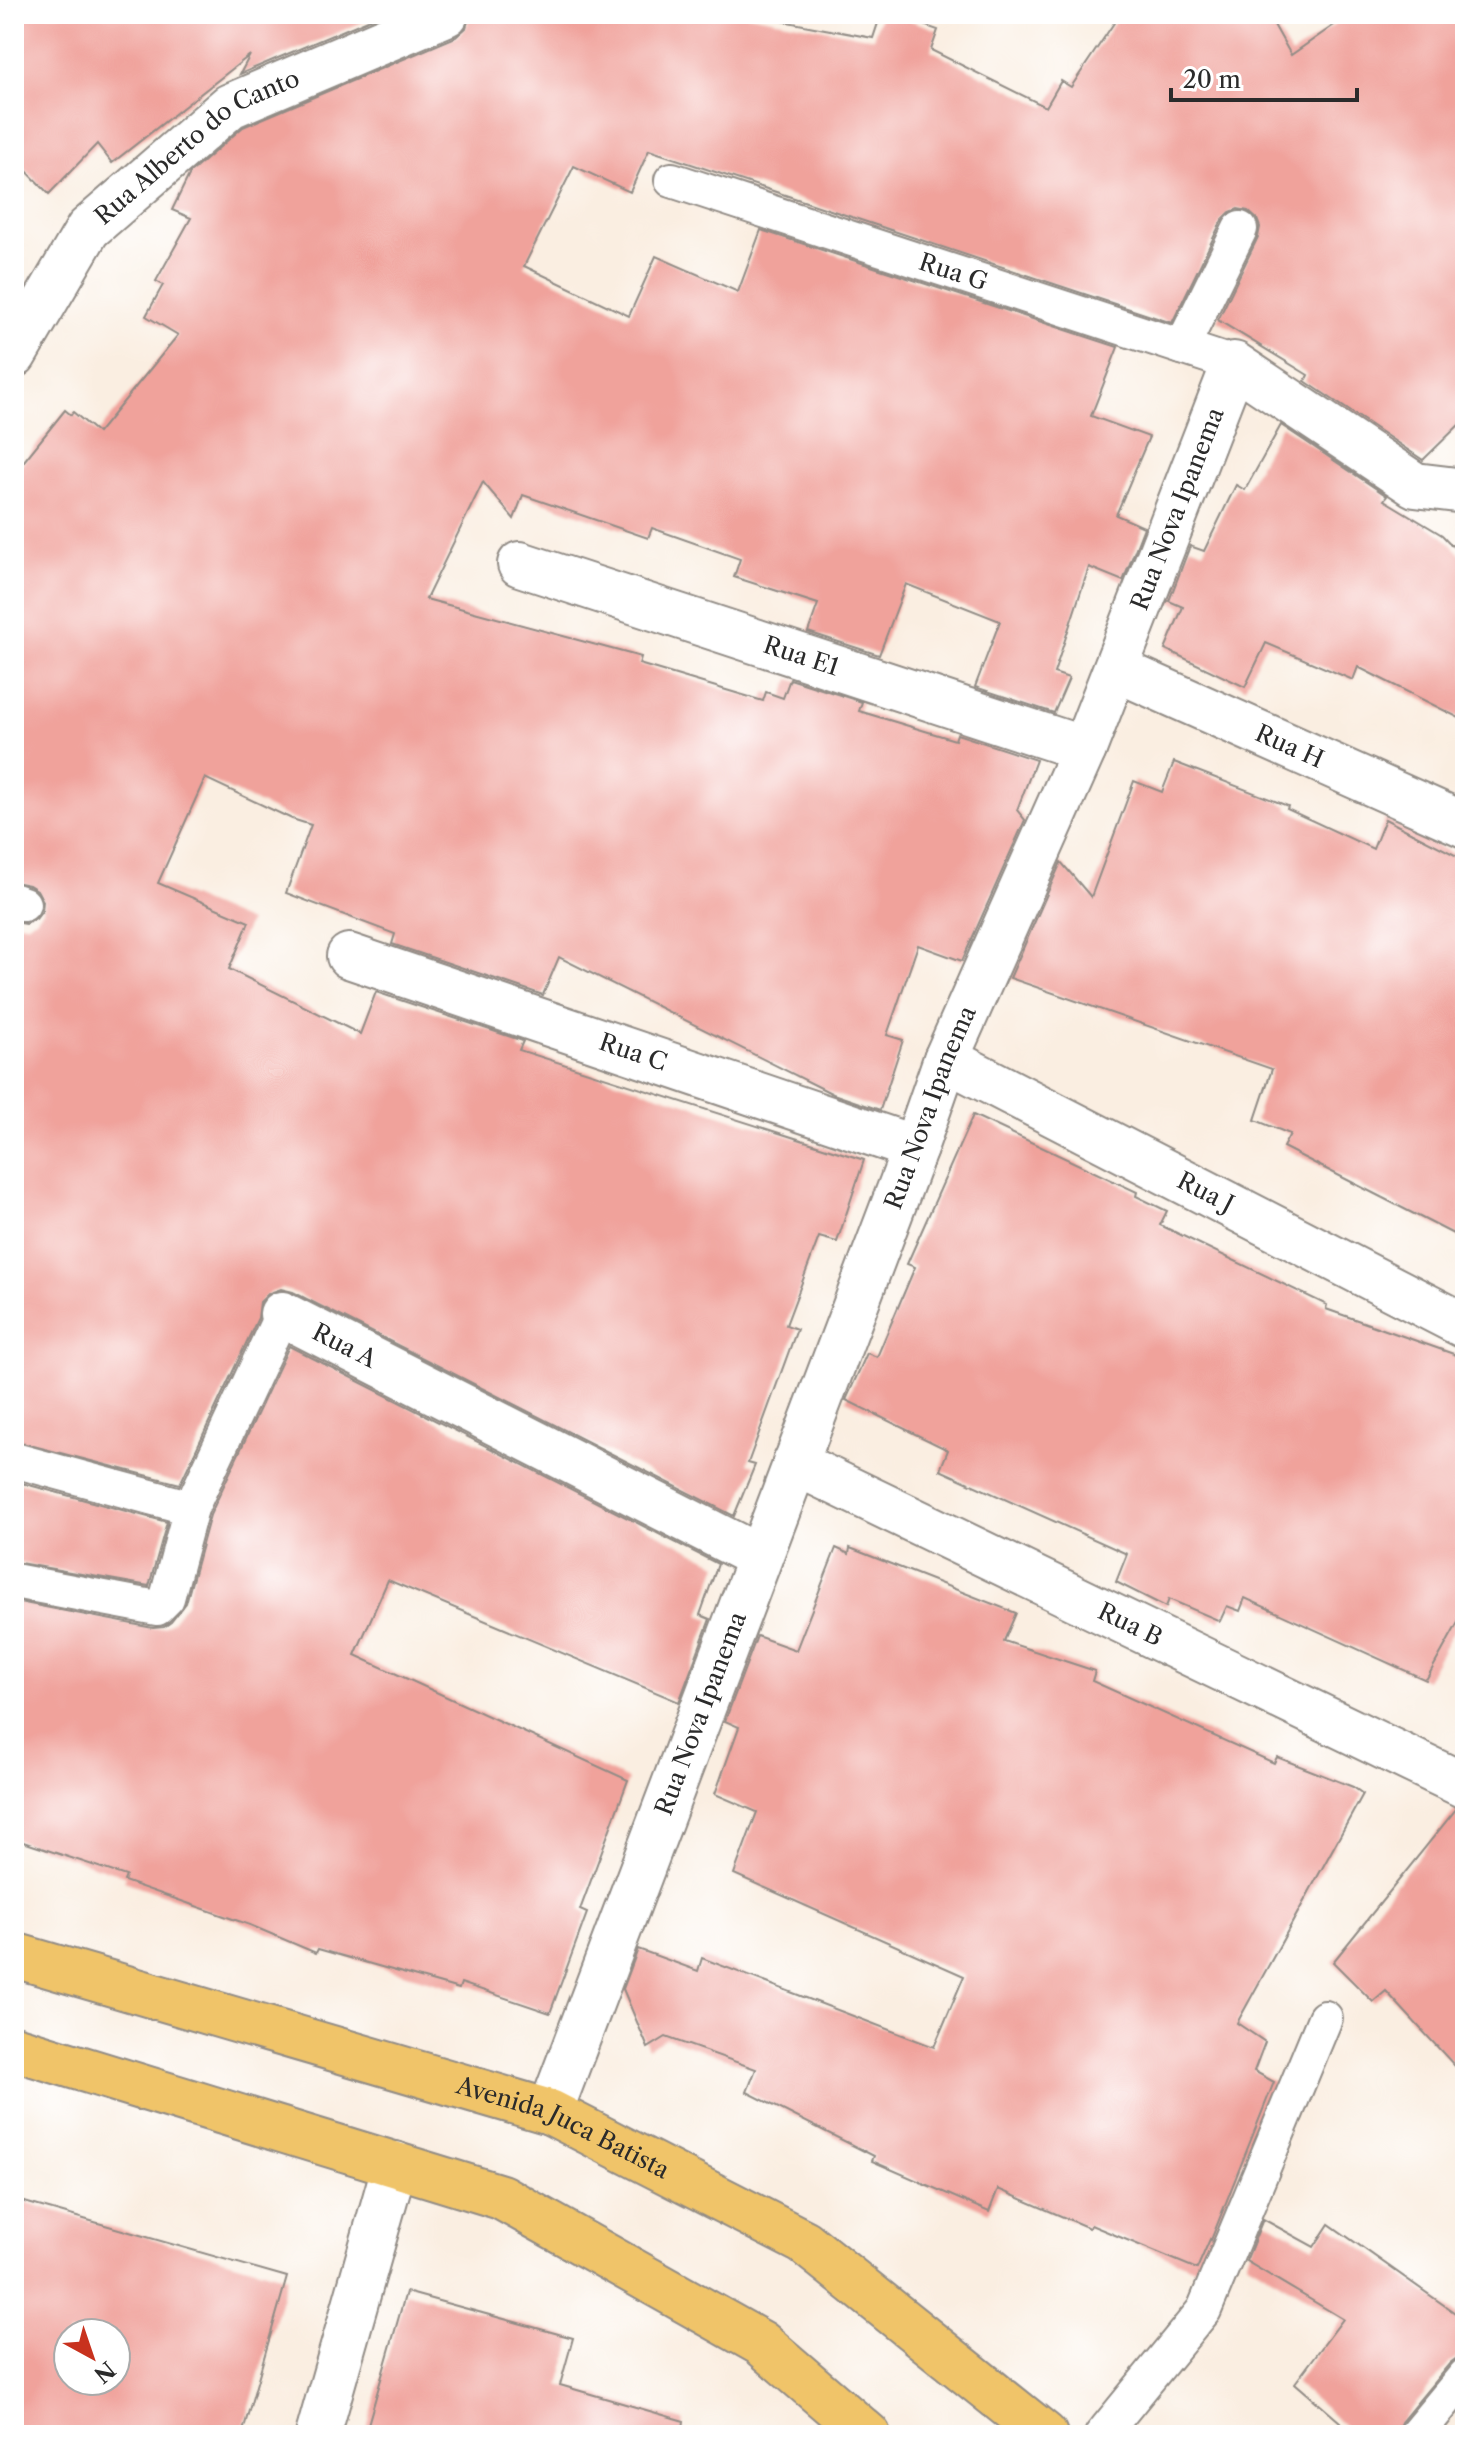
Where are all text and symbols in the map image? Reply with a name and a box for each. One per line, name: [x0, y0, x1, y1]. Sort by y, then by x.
scale bar: [1171, 52, 1357, 102]
street label: Rua Alberto do Canto: [89, 63, 304, 230]
text: 20 m: [1183, 65, 1241, 94]
street label: Rua G: [915, 247, 991, 296]
street label: Rua Nova Ipanema: [1124, 403, 1230, 614]
street label: Rua E1: [760, 630, 843, 682]
street label: Rua H: [1251, 718, 1328, 774]
street label: Rua Nova Ipanema: [878, 1001, 982, 1213]
street label: Rua C: [596, 1027, 671, 1077]
street label: Rua J: [1173, 1166, 1239, 1219]
street label: Rua A: [308, 1317, 383, 1374]
street label: Rua B: [1093, 1596, 1167, 1652]
street label: Rua Nova Ipanema: [649, 1607, 752, 1819]
street label: Avenida Juca Batista: [452, 2070, 675, 2185]
north arrow: [52, 2317, 132, 2397]
text: N: [89, 2355, 121, 2388]

